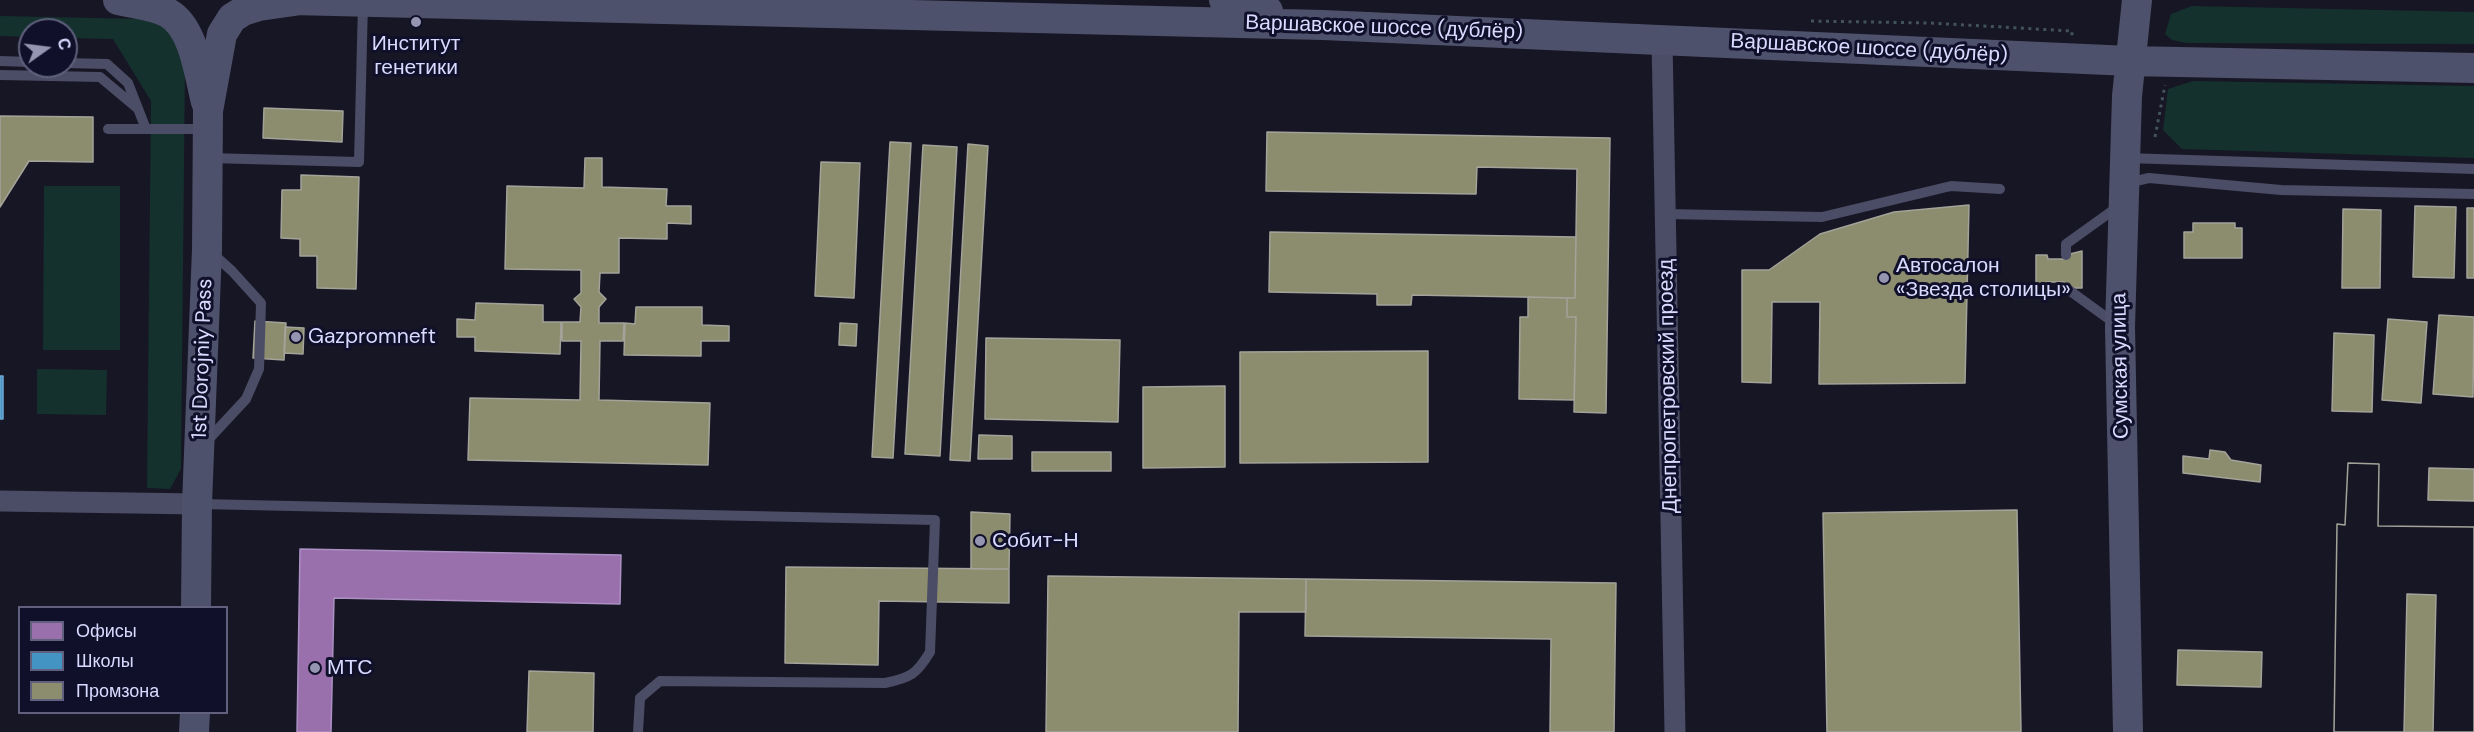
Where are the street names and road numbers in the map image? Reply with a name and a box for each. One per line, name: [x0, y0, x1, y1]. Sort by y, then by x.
street label: Варшавское шоссе (дублёр): [1245, 11, 1523, 45]
street label: Варшавское шоссе (дублёр): [1730, 29, 2008, 69]
street label: Днепропетровский проезд: [1654, 259, 1684, 513]
street label: 1st Dorojniy Pass: [188, 278, 218, 440]
street label: Сумская улица: [2107, 293, 2135, 439]

